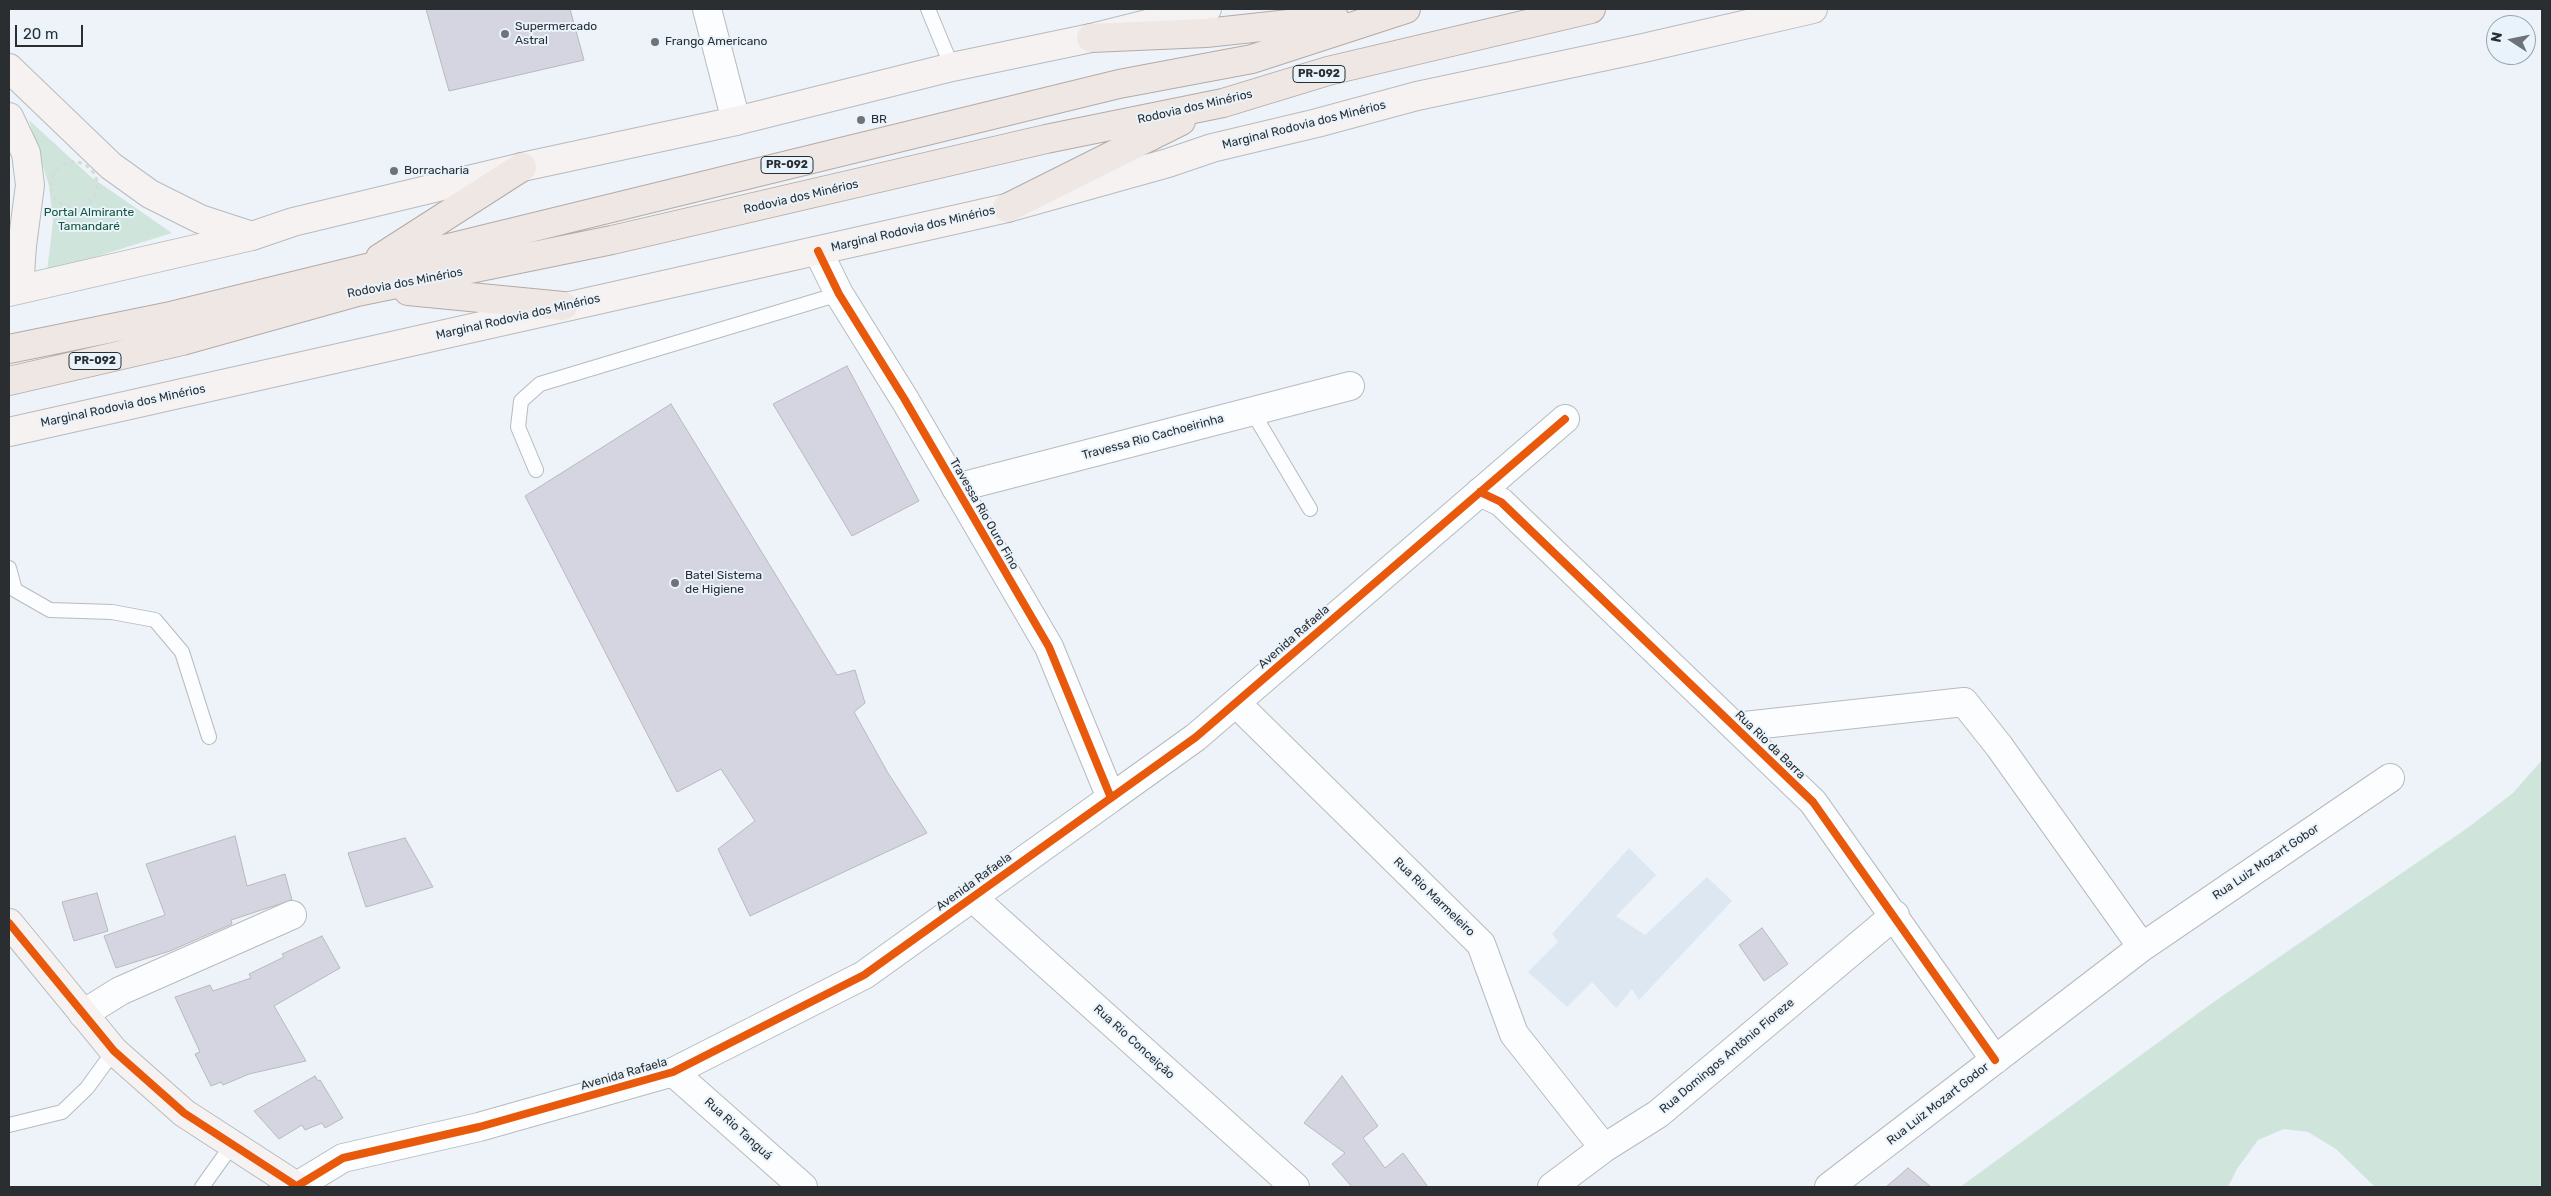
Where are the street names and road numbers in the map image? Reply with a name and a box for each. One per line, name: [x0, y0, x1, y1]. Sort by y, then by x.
road number: PR-092: [1293, 66, 1345, 82]
street label: Rodovia dos Minérios: [1136, 87, 1254, 127]
street label: Marginal Rodovia dos Minérios: [1221, 98, 1387, 152]
road number: PR-092: [761, 156, 813, 174]
street label: Rodovia dos Minérios: [742, 177, 860, 217]
street label: Marginal Rodovia dos Minérios: [830, 203, 996, 255]
street label: Rodovia dos Minérios: [346, 265, 464, 301]
street label: Marginal Rodovia dos Minérios: [435, 291, 601, 343]
road number: PR-092: [69, 352, 121, 370]
street label: Marginal Rodovia dos Minérios: [39, 381, 207, 431]
street label: Travessa Rio Cachoeirinha: [1081, 411, 1225, 463]
street label: Travessa Rio Ouro Fino: [946, 456, 1022, 572]
street label: Avenida Rafaela: [1255, 602, 1333, 672]
street label: Rua Rio da Barra: [1732, 708, 1808, 782]
street label: Rua Luiz Mozart Gobor: [2210, 821, 2322, 903]
street label: Avenida Rafaela: [934, 850, 1014, 914]
street label: Rua Rio Marmeleiro: [1390, 855, 1478, 939]
street label: Rua Domingos Antônio Fioreze: [1657, 995, 1797, 1117]
street label: Rua Rio Conceição: [1091, 1002, 1177, 1082]
street label: Avenida Rafaela: [579, 1055, 669, 1093]
street label: Rua Luiz Mozart Godor: [1884, 1060, 1992, 1148]
street label: Rua Rio Tanguá: [701, 1095, 775, 1163]

